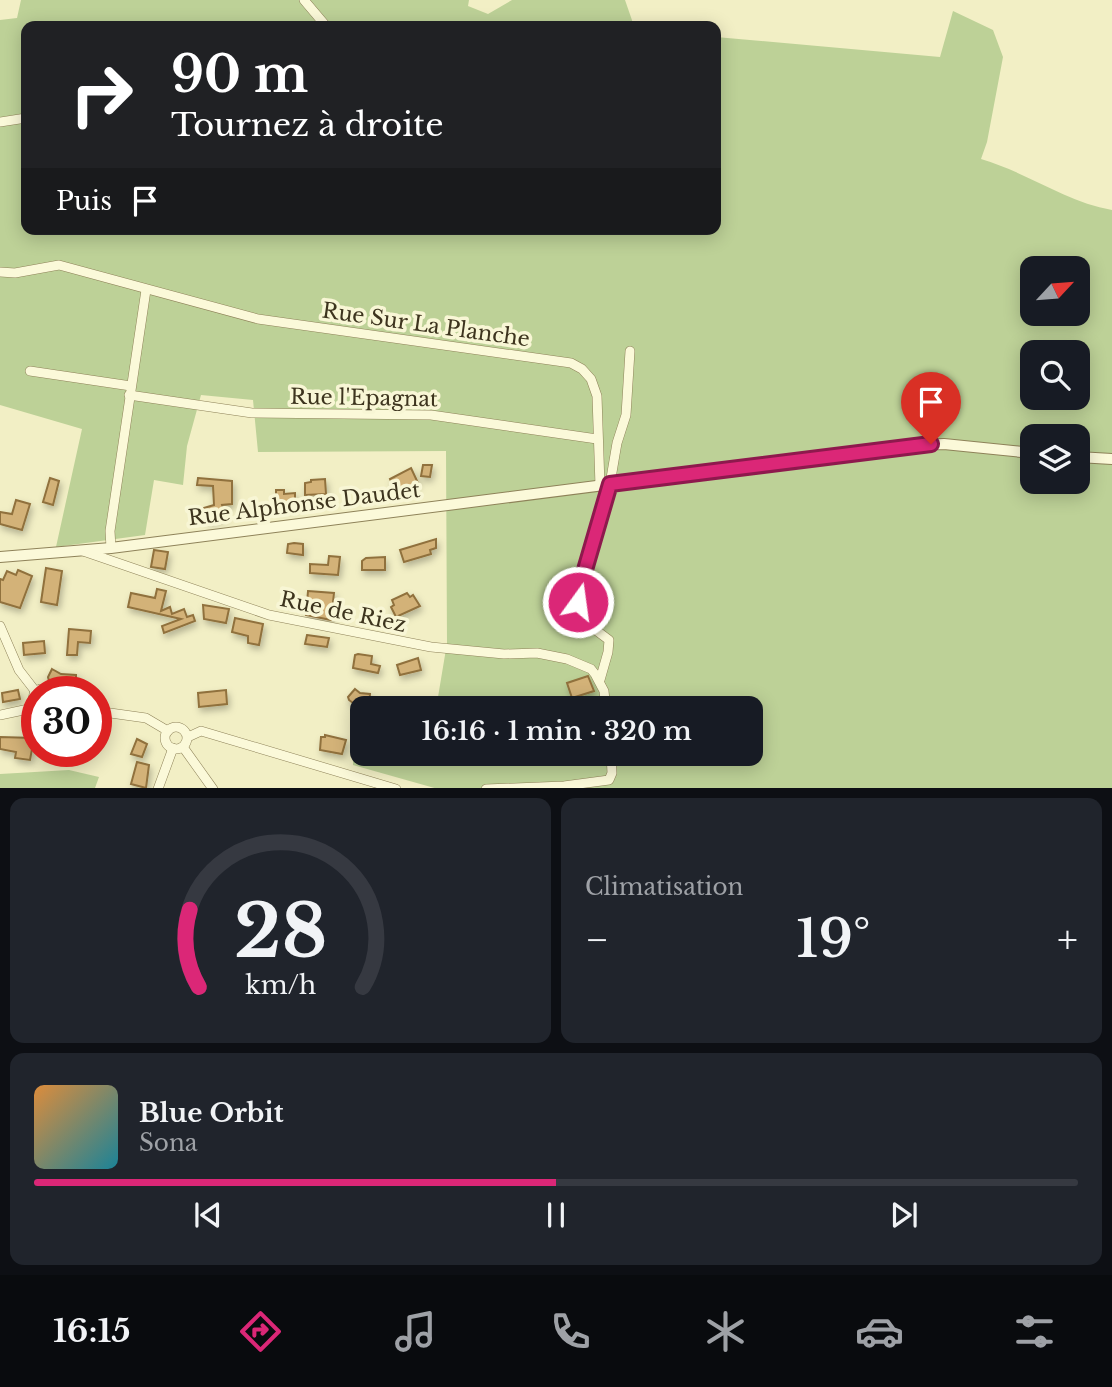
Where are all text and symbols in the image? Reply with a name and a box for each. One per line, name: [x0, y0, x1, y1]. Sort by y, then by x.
text: 90 m: [171, 44, 308, 105]
icon: right: [56, 49, 147, 140]
text: Tournez à droite: [171, 105, 444, 145]
icon: arrive: [126, 182, 164, 220]
text: Puis: [56, 185, 112, 217]
north arrow: [1020, 256, 1090, 326]
map controls: [1020, 256, 1090, 494]
street label: Rue Sur La Planche: [320, 298, 532, 352]
button: search: [1020, 340, 1090, 410]
pin: [901, 372, 961, 444]
icon: arrive: [912, 383, 950, 421]
street label: Rue l'Epagnat: [290, 384, 438, 412]
button: layers: [1020, 424, 1090, 494]
street label: Rue Alphonse Daudet: [186, 477, 422, 531]
position arrow: [541, 565, 615, 639]
street label: Rue de Riez: [278, 586, 408, 638]
speed limit sign: 30: [21, 676, 112, 767]
text: 16:16 · 1 min · 320 m: [421, 715, 692, 747]
text: Climatisation: [585, 873, 743, 901]
text: 28: [234, 886, 327, 977]
text: 19°: [796, 907, 871, 971]
text: −: [585, 916, 609, 963]
text: +: [1057, 916, 1078, 963]
text: km/h: [245, 969, 316, 1000]
text: Blue Orbit: [139, 1097, 284, 1129]
text: Sona: [139, 1129, 197, 1157]
icon: previous: [189, 1196, 227, 1234]
icon: pause: [537, 1196, 575, 1234]
icon: next: [885, 1196, 923, 1234]
icon: directions: [236, 1307, 285, 1356]
icon: music: [391, 1307, 440, 1356]
icon: phone: [546, 1307, 595, 1356]
icon: climate: [701, 1307, 750, 1356]
icon: car: [855, 1307, 904, 1356]
icon: filters: [1010, 1307, 1059, 1356]
text: 16:15: [53, 1311, 130, 1351]

